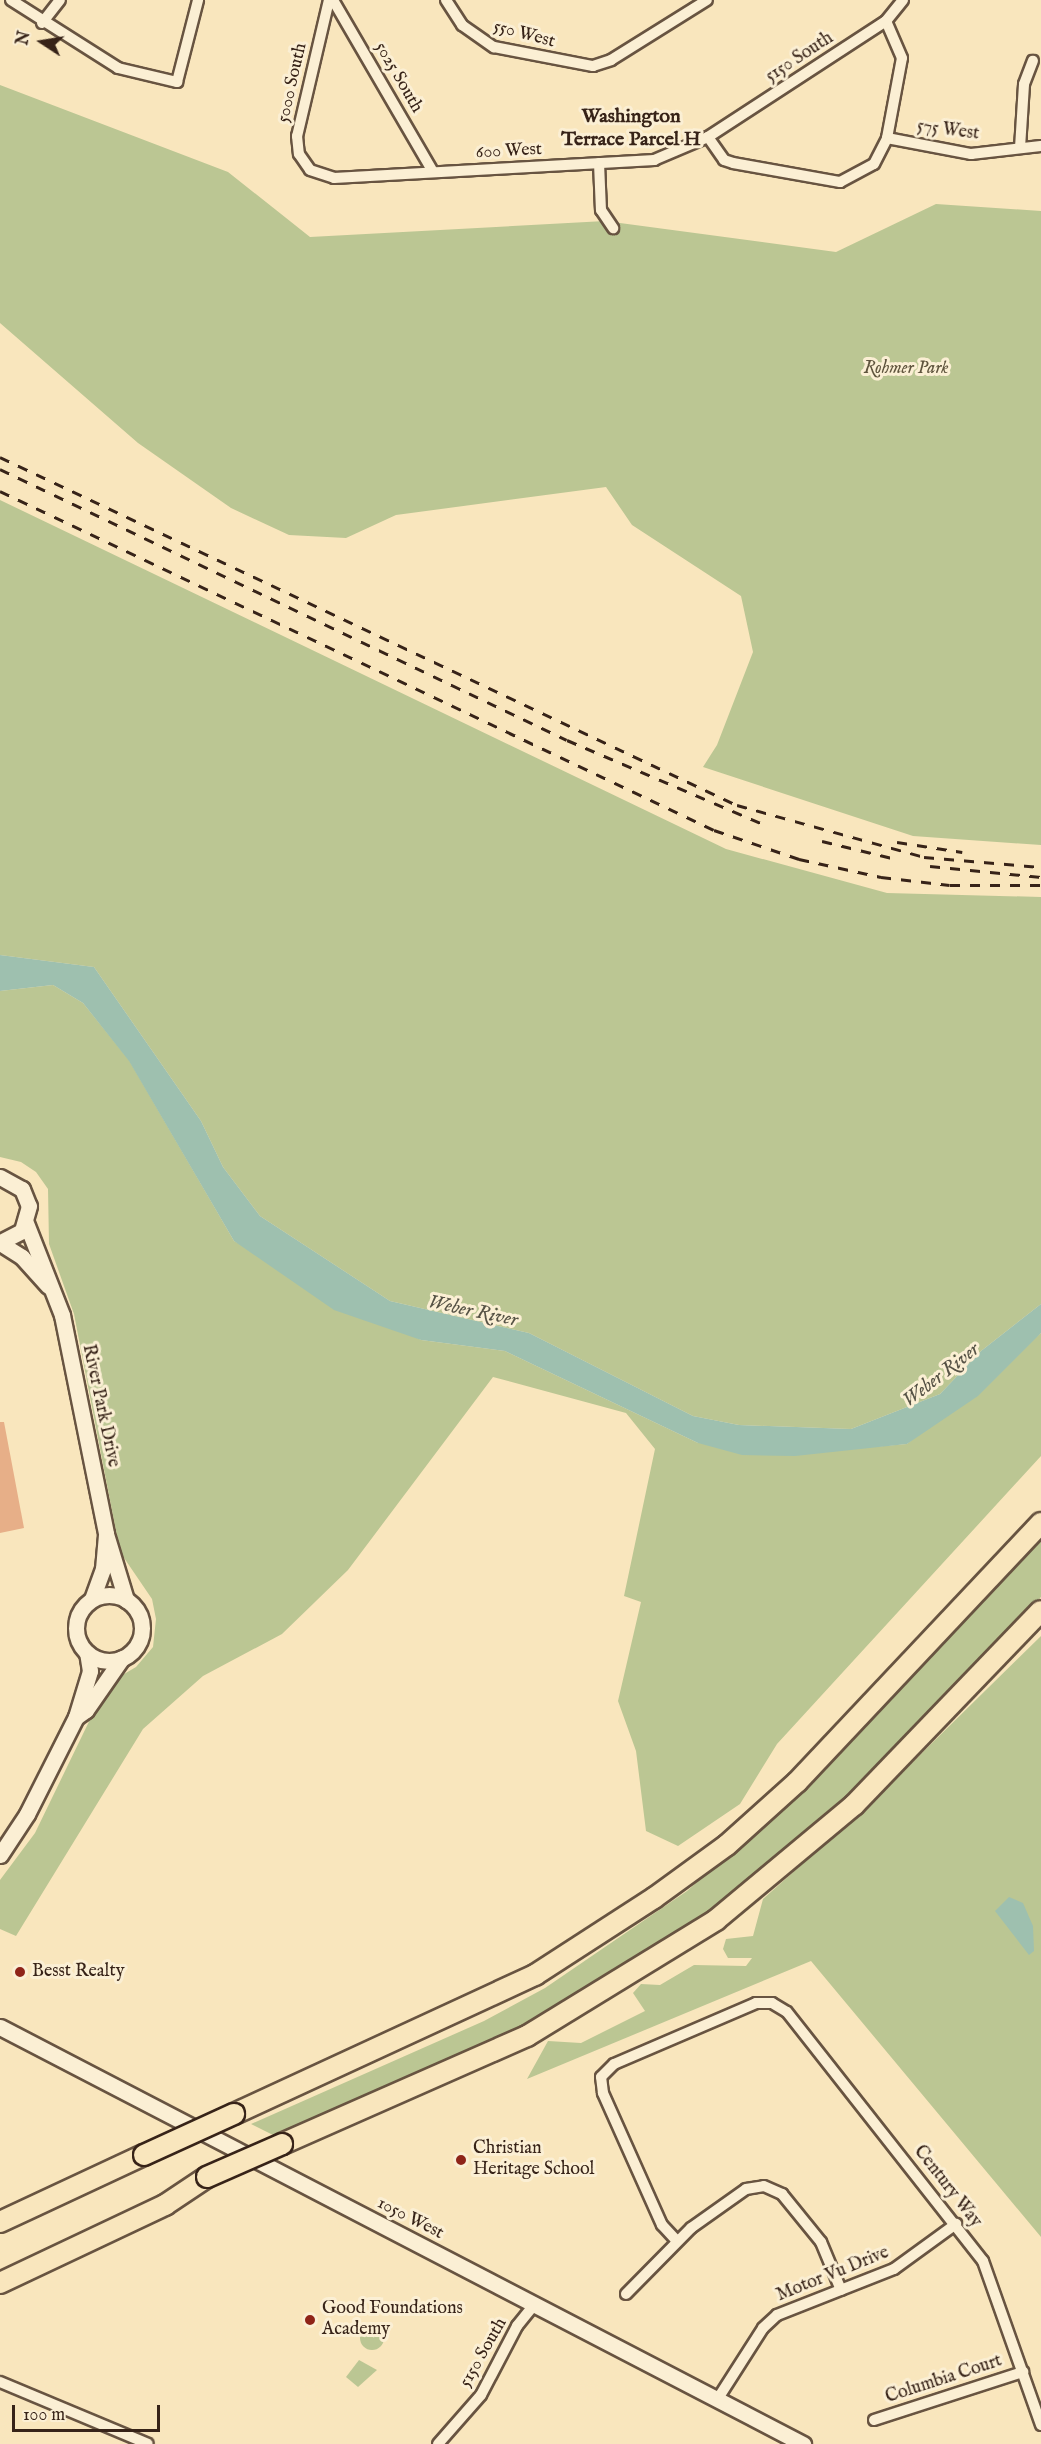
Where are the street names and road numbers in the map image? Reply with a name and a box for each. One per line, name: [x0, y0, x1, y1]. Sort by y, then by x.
street label: 550 West: [491, 16, 557, 54]
street label: 5150 South: [762, 28, 838, 88]
street label: 5025 South: [369, 39, 427, 117]
street label: 5000 South: [273, 41, 313, 125]
street label: 575 West: [916, 116, 980, 146]
street label: 600 West: [475, 139, 543, 165]
street label: River Park Drive: [76, 1343, 124, 1469]
street label: Century Way: [908, 2142, 986, 2232]
street label: 1050 West: [373, 2193, 447, 2245]
street label: Motor Vu Drive: [774, 2243, 892, 2307]
street label: 5150 South: [456, 2315, 512, 2391]
street label: Columbia Court: [883, 2351, 1005, 2409]

